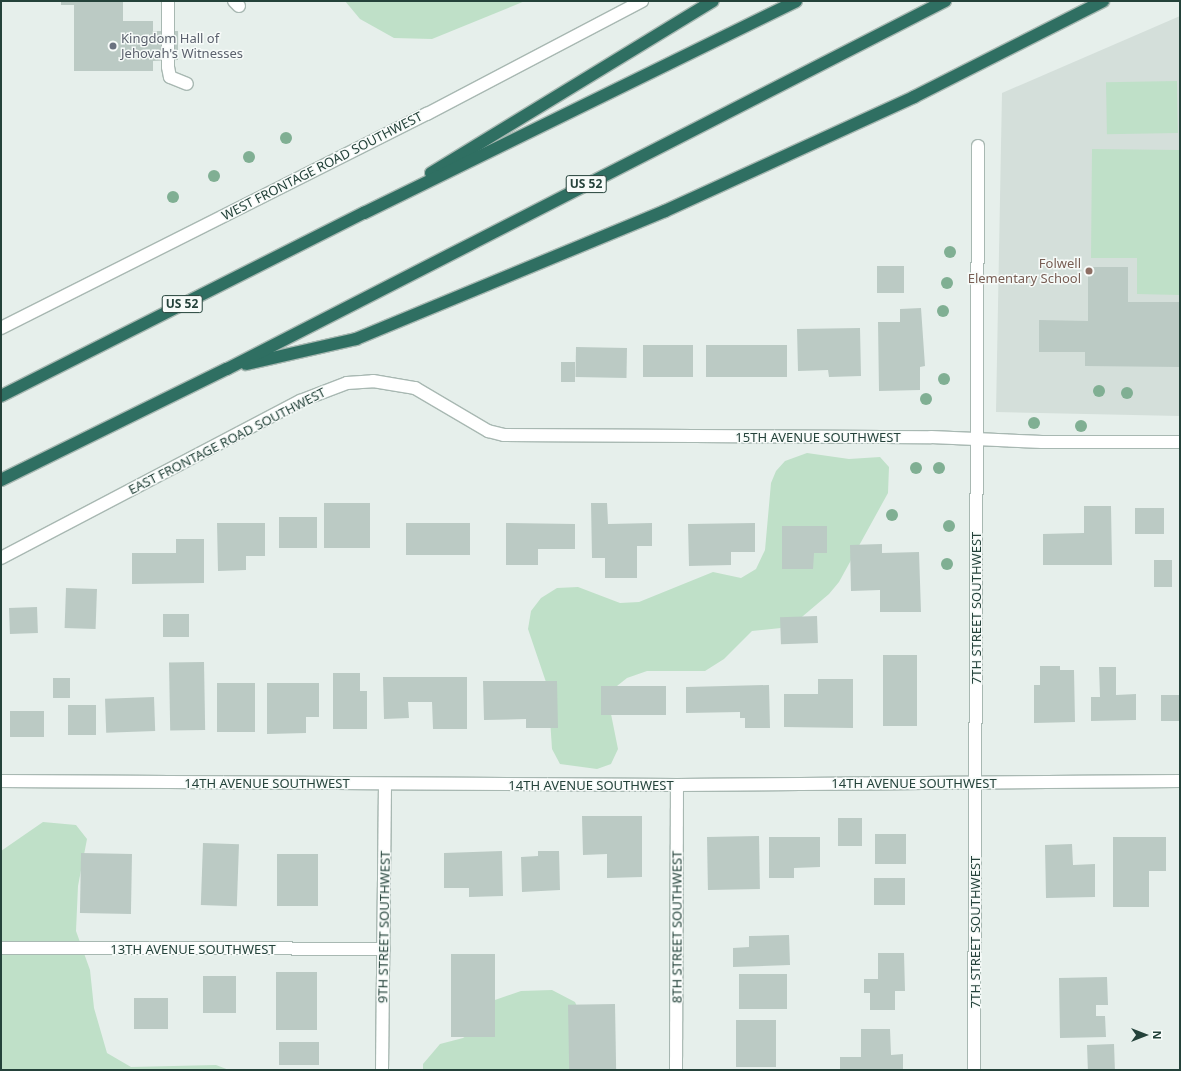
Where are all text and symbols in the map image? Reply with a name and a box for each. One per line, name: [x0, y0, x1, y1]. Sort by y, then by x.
place label: Kingdom Hall of Jehovah's Witnesses: [121, 31, 243, 62]
marker: Kingdom Hall of Jehovah's Witnesses: [108, 41, 118, 51]
street label: WEST FRONTAGE ROAD SOUTHWEST: [219, 108, 425, 224]
road number: US 52: [565, 174, 607, 194]
place label: Folwell Elementary School: [968, 256, 1081, 287]
marker: Folwell Elementary School: [1084, 266, 1094, 276]
road number: US 52: [161, 294, 203, 314]
street label: EAST FRONTAGE ROAD SOUTHWEST: [126, 384, 328, 498]
street label: 15TH AVENUE SOUTHWEST: [735, 429, 901, 445]
street label: 7TH STREET SOUTHWEST: [968, 532, 984, 684]
street label: 14TH AVENUE SOUTHWEST: [184, 775, 350, 791]
street label: 14TH AVENUE SOUTHWEST: [831, 775, 997, 791]
street label: 14TH AVENUE SOUTHWEST: [508, 777, 674, 793]
street label: 9TH STREET SOUTHWEST: [375, 851, 393, 1003]
street label: 8TH STREET SOUTHWEST: [669, 851, 685, 1003]
street label: 7TH STREET SOUTHWEST: [967, 856, 983, 1008]
street label: 13TH AVENUE SOUTHWEST: [110, 941, 276, 957]
north arrow: [1125, 1015, 1165, 1055]
text: N: [1150, 1031, 1165, 1039]

